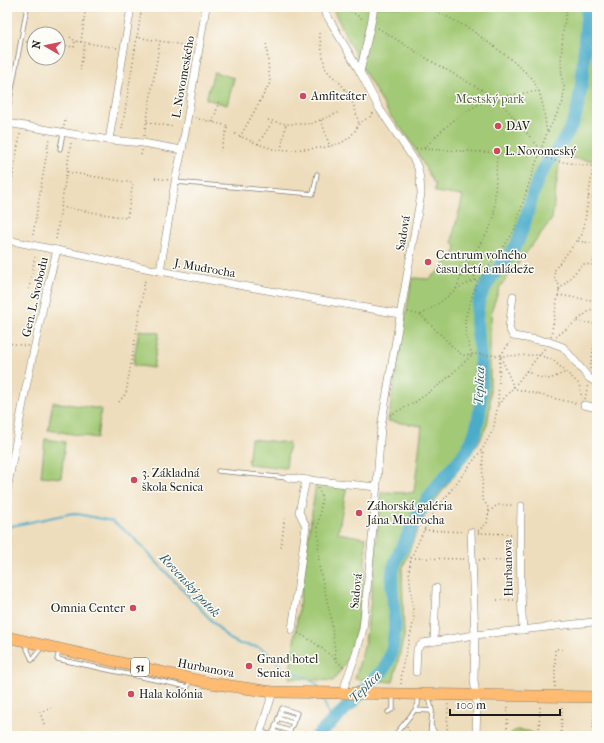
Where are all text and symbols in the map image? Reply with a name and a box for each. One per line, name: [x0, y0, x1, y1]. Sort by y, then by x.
north arrow: [26, 26, 66, 66]
street label: L. Novomeského: [169, 35, 197, 119]
text: N: [30, 39, 44, 50]
place label: Amfiteáter: [310, 89, 367, 103]
marker: Amfiteáter: [298, 91, 308, 101]
park label: Mestský park: [456, 92, 525, 106]
place label: DAV: [506, 119, 531, 133]
marker: DAV: [493, 121, 503, 131]
place label: L. Novomeský: [505, 144, 577, 158]
marker: L. Novomeský: [492, 146, 502, 156]
street label: Sadová: [393, 214, 413, 252]
place label: Centrum voľného času detí a mládeže: [436, 248, 534, 276]
street label: Gen. L. Svobodu: [19, 255, 51, 338]
street label: J. Mudrocha: [172, 256, 237, 280]
marker: Centrum voľného času detí a mládeže: [423, 257, 433, 267]
water label: Teplica: [471, 366, 487, 406]
place label: 3. Základná škola Senica: [142, 466, 204, 494]
marker: 3. Základná škola Senica: [129, 475, 139, 485]
place label: Záhorská galéria Jána Mudrocha: [366, 499, 453, 527]
marker: Záhorská galéria Jána Mudrocha: [354, 508, 364, 518]
street label: Hurbanova: [500, 539, 515, 597]
water label: Rovenský potok: [156, 549, 224, 620]
street label: Sadová: [347, 572, 365, 609]
place label: Omnia Center: [51, 601, 126, 615]
marker: Omnia Center: [128, 603, 138, 613]
place label: Grand hotel Senica: [257, 652, 319, 680]
street label: Hurbanova: [177, 656, 236, 680]
road number: 51: [131, 658, 149, 676]
marker: Grand hotel Senica: [244, 661, 254, 671]
water label: Teplica: [346, 668, 384, 706]
place label: Hala kolónia: [139, 687, 203, 701]
marker: Hala kolónia: [126, 689, 136, 699]
scale bar: [450, 691, 560, 717]
text: 100 m: [456, 698, 486, 712]

